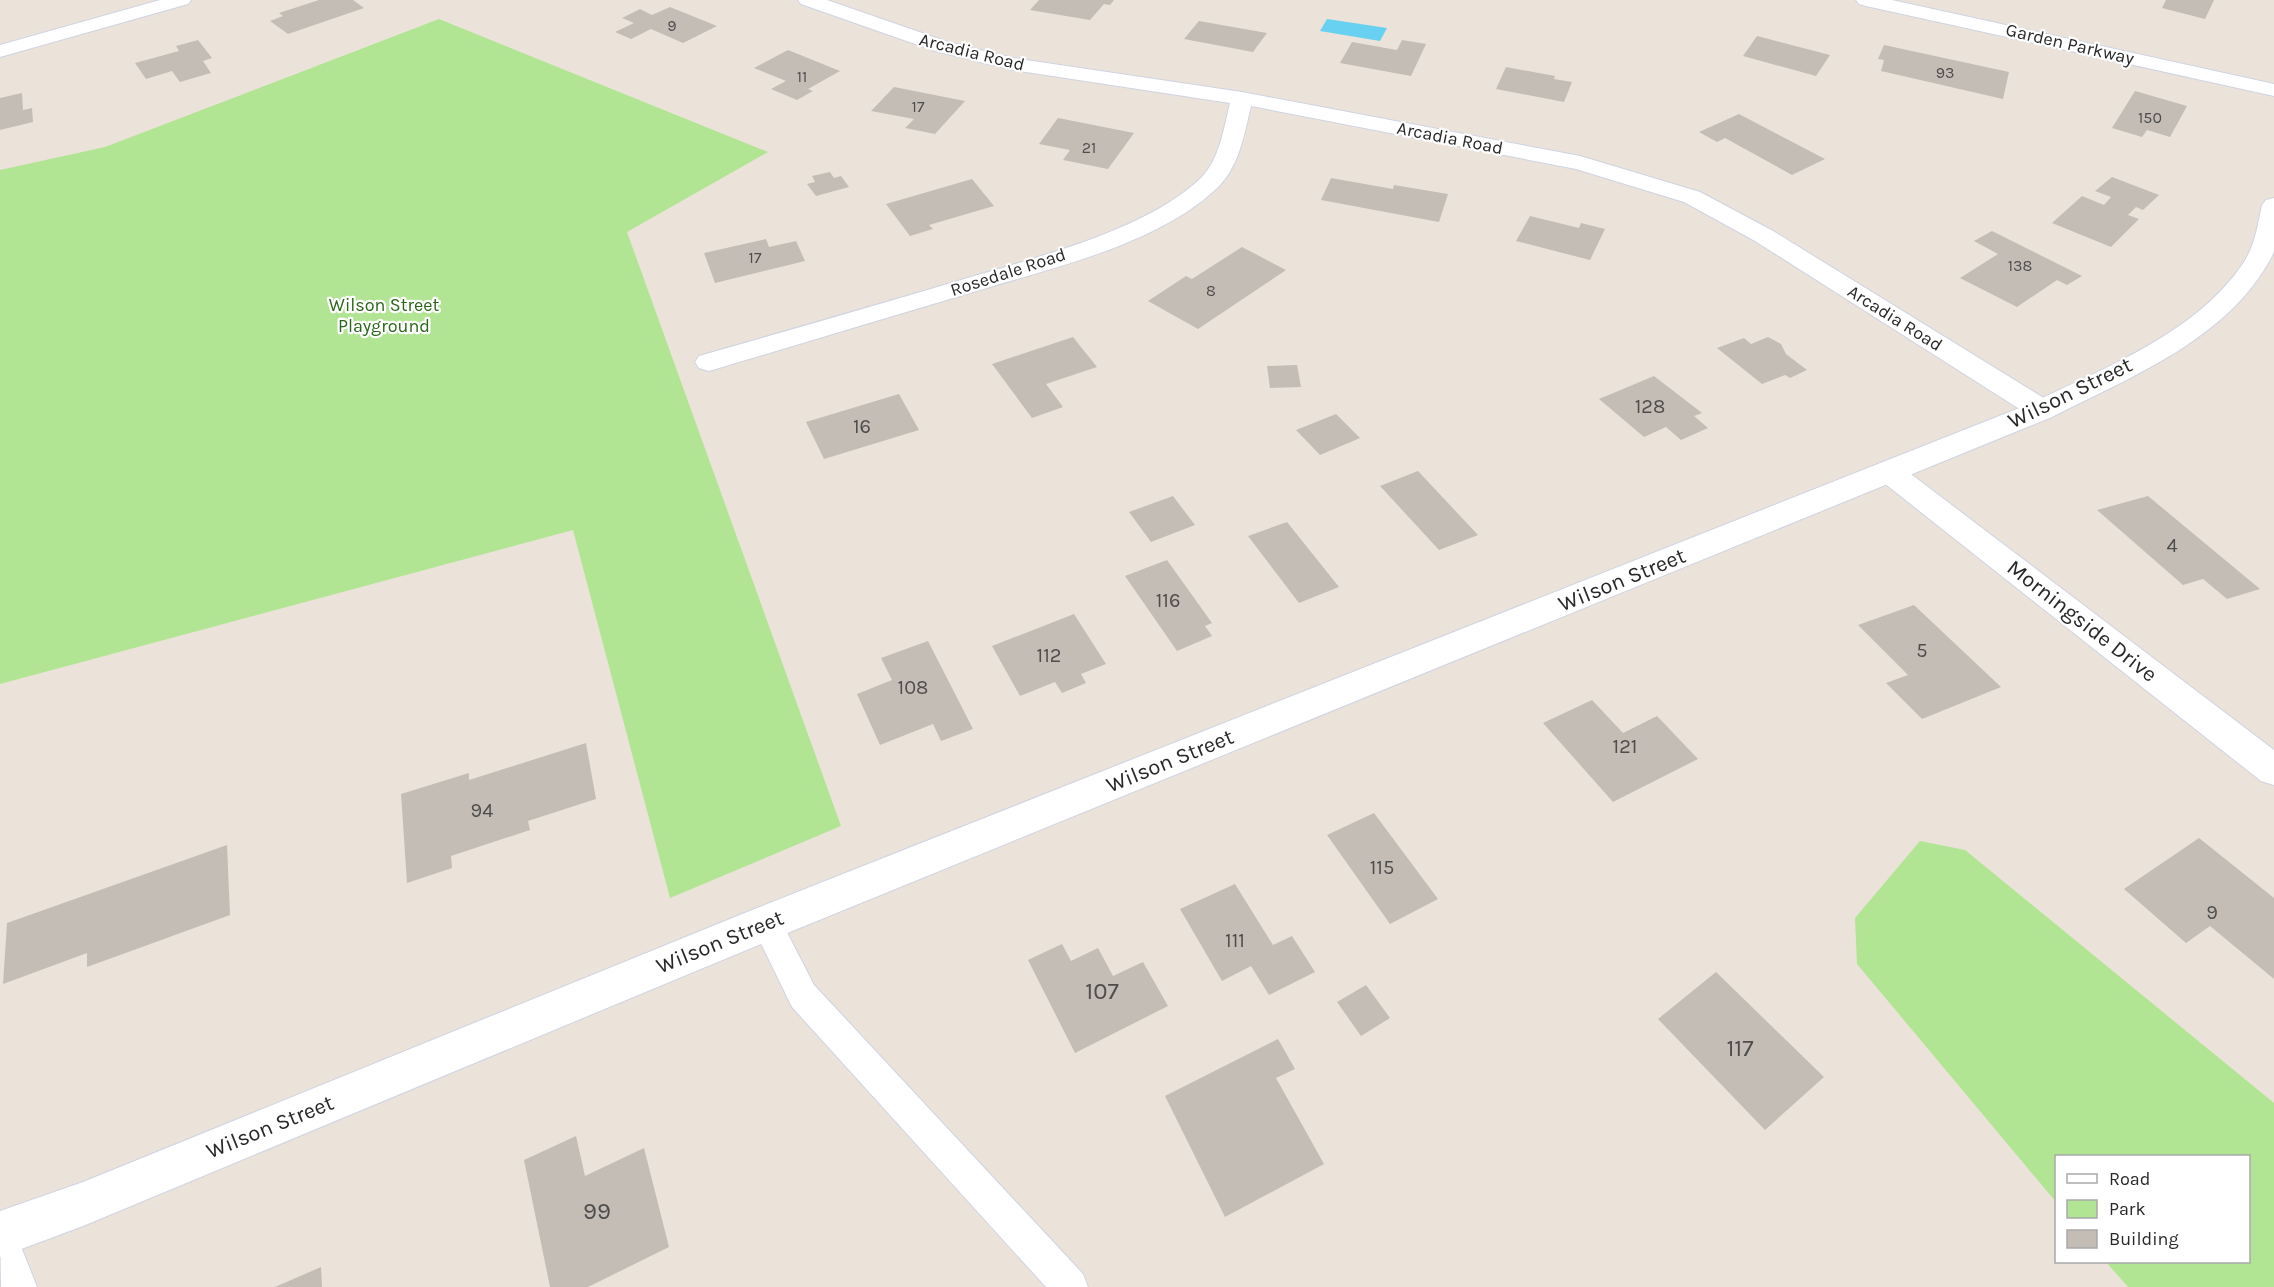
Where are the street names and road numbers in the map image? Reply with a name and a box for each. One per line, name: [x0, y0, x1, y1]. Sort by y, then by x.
street label: Garden Parkway: [2004, 19, 2137, 70]
street label: Arcadia Road: [917, 28, 1027, 76]
street label: Arcadia Road: [1395, 117, 1505, 159]
street label: Rosedale Road: [947, 243, 1069, 301]
street label: Arcadia Road: [1844, 280, 1946, 356]
street label: Wilson Street: [2004, 352, 2136, 434]
street label: Wilson Street: [1555, 543, 1689, 617]
street label: Morningside Drive: [2002, 554, 2162, 688]
street label: Wilson Street: [1103, 724, 1237, 798]
street label: Wilson Street: [653, 905, 787, 979]
street label: Wilson Street: [203, 1090, 337, 1164]

